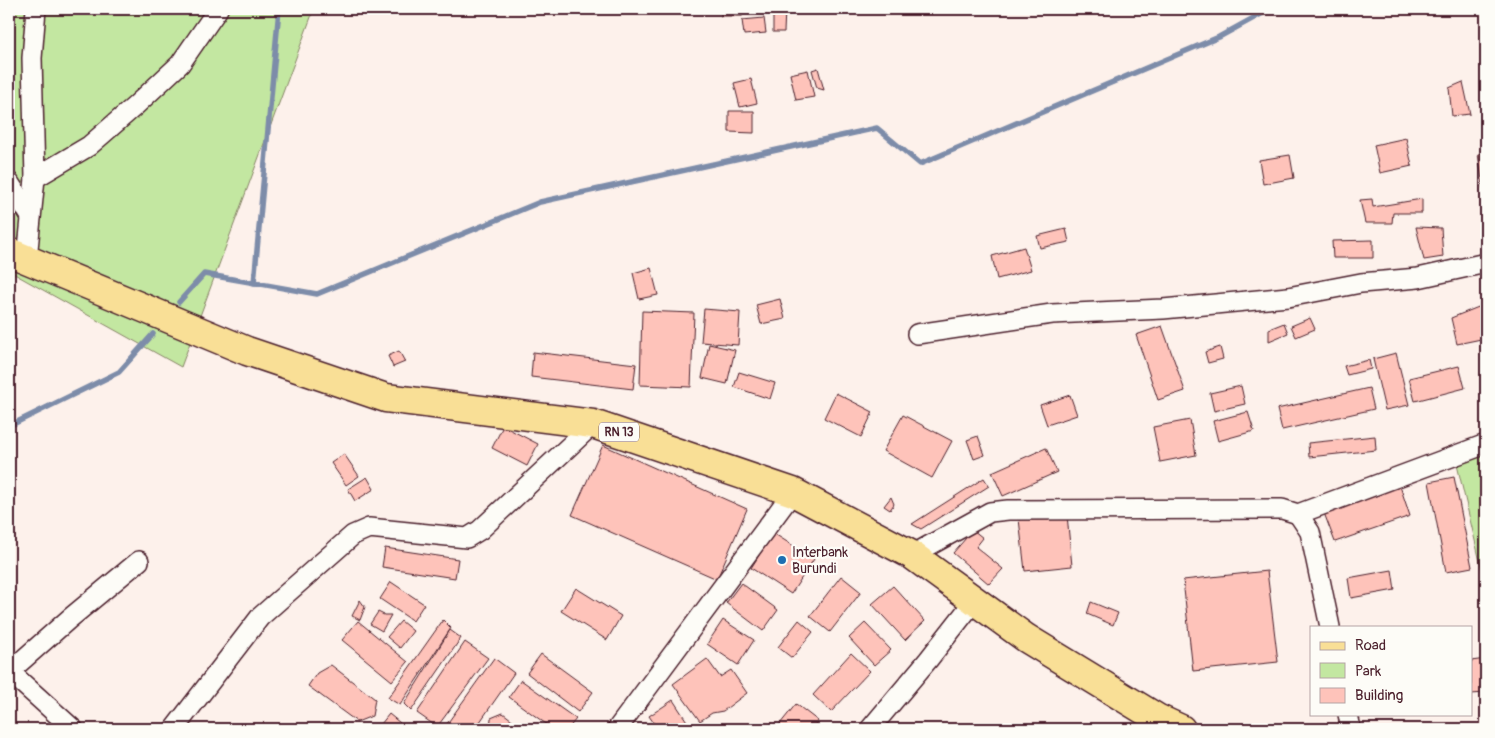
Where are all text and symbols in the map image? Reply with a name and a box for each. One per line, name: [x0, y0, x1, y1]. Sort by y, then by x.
road number: RN 13: [599, 422, 639, 442]
place label: Interbank Burundi: [792, 544, 848, 577]
marker: Interbank Burundi: [776, 554, 788, 566]
legend: [1310, 626, 1472, 716]
text: Road: [1355, 636, 1386, 655]
text: Park: [1355, 662, 1382, 681]
text: Building: [1355, 686, 1403, 705]

